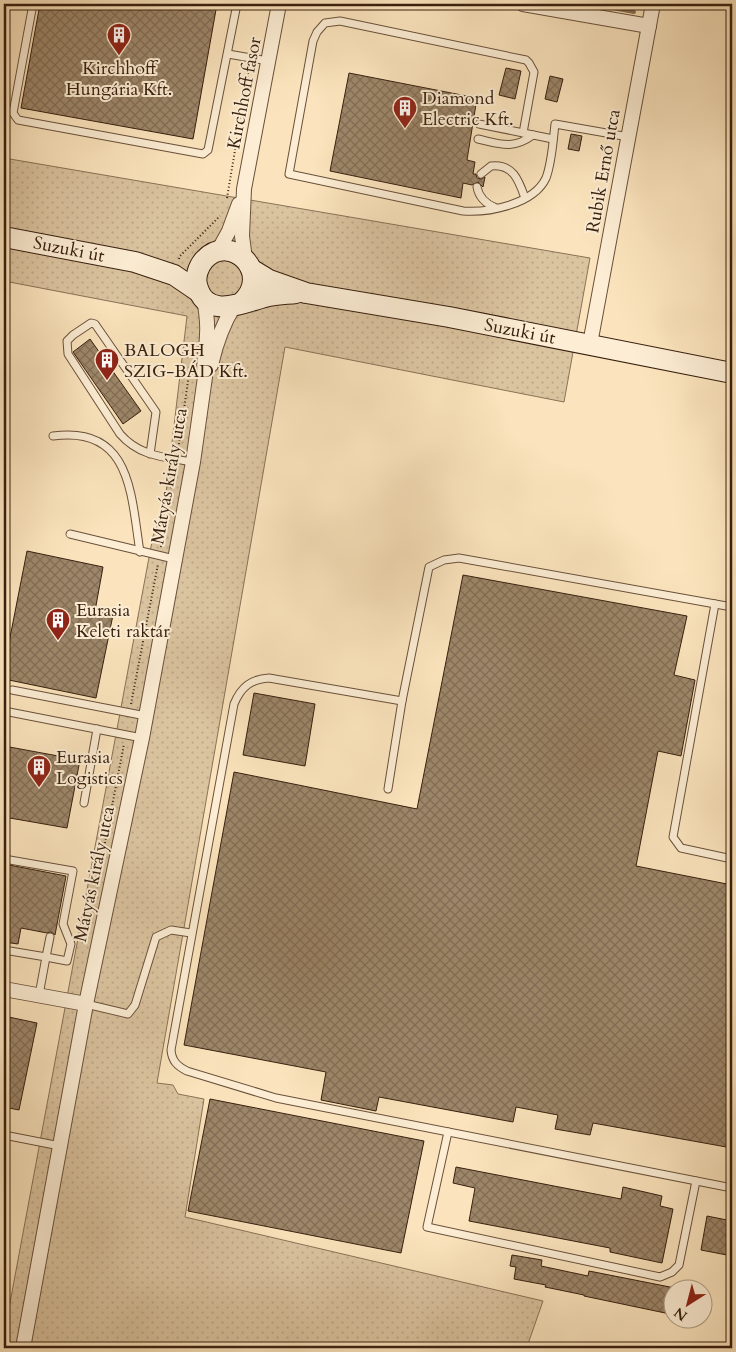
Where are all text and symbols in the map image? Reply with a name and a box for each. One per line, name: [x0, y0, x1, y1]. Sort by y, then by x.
building icon: Kirchhoff Hungária Kft.: [106, 22, 132, 56]
street label: Kirchhoff fasor: [221, 34, 268, 151]
place label: Kirchhoff Hungária Kft.: [66, 56, 172, 102]
place label: Diamond Electric Kft.: [422, 86, 514, 132]
building icon: Diamond Electric Kft.: [392, 95, 418, 129]
street label: Rubik Ernő utca: [580, 107, 627, 235]
street label: Suzuki út: [31, 230, 107, 269]
street label: Suzuki út: [482, 312, 558, 351]
place label: BALOGH SZIG-BÁD Kft.: [124, 338, 248, 384]
building icon: BALOGH SZIG-BÁD Kft.: [94, 347, 120, 381]
street label: Mátyás király utca: [145, 406, 194, 546]
place label: Eurasia Keleti raktár: [76, 598, 170, 644]
building icon: Eurasia Keleti raktár: [45, 607, 71, 641]
place label: Eurasia Logistics: [56, 745, 123, 791]
building icon: Eurasia Logistics: [26, 754, 52, 788]
street label: Mátyás király utca: [68, 804, 121, 944]
north arrow: [664, 1280, 714, 1330]
text: N: [670, 1303, 691, 1325]

